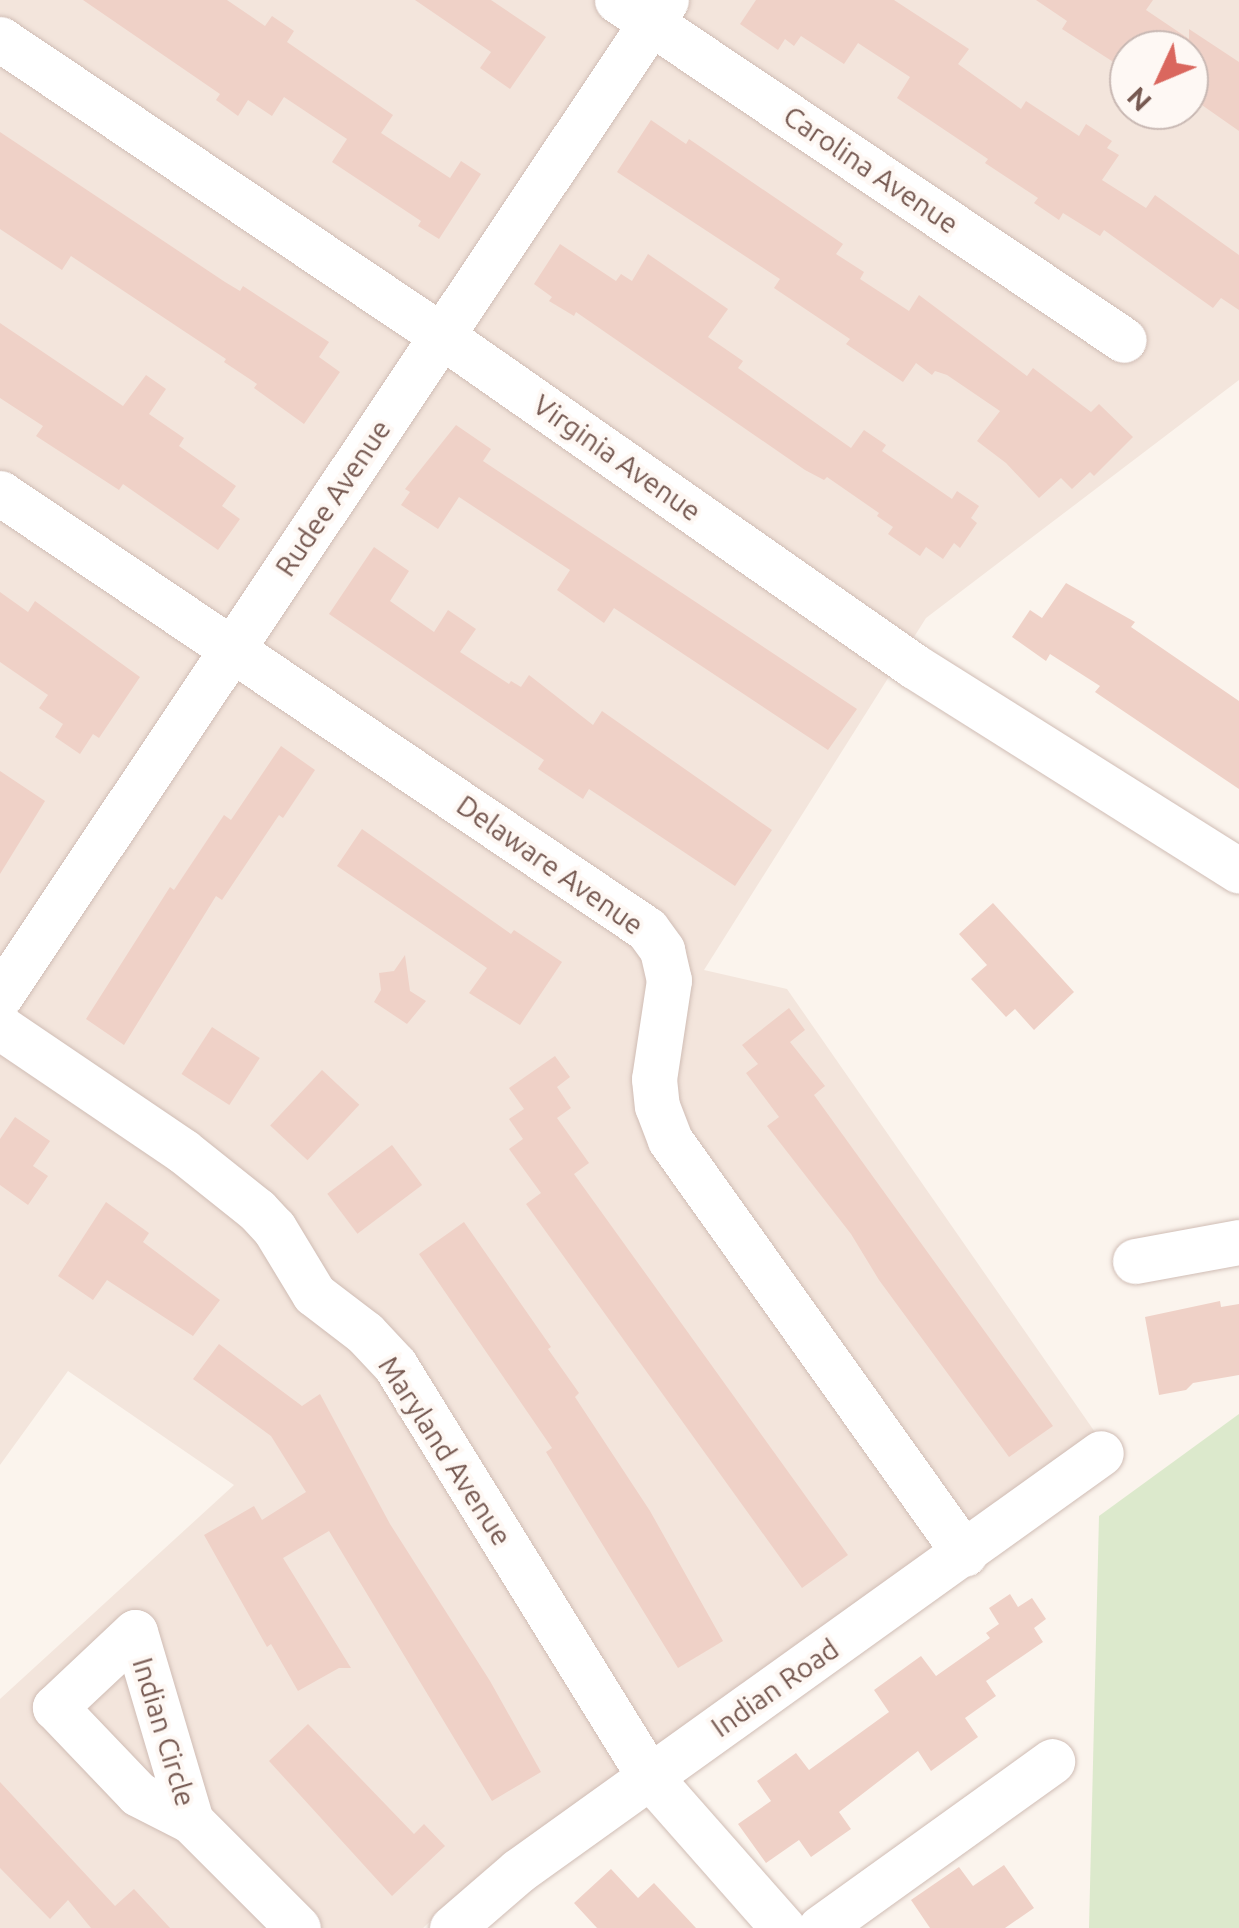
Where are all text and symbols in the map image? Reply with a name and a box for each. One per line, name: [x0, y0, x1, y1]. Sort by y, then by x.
north arrow: [1109, 30, 1209, 130]
text: N: [1120, 82, 1157, 118]
street label: Carolina Avenue: [777, 99, 965, 241]
street label: Virginia Avenue: [527, 388, 707, 528]
street label: Rudee Avenue: [268, 413, 398, 583]
street label: Delaware Avenue: [450, 788, 650, 942]
street label: Maryland Avenue: [371, 1350, 519, 1552]
street label: Indian Road: [705, 1632, 845, 1744]
street label: Indian Circle: [125, 1654, 203, 1810]

